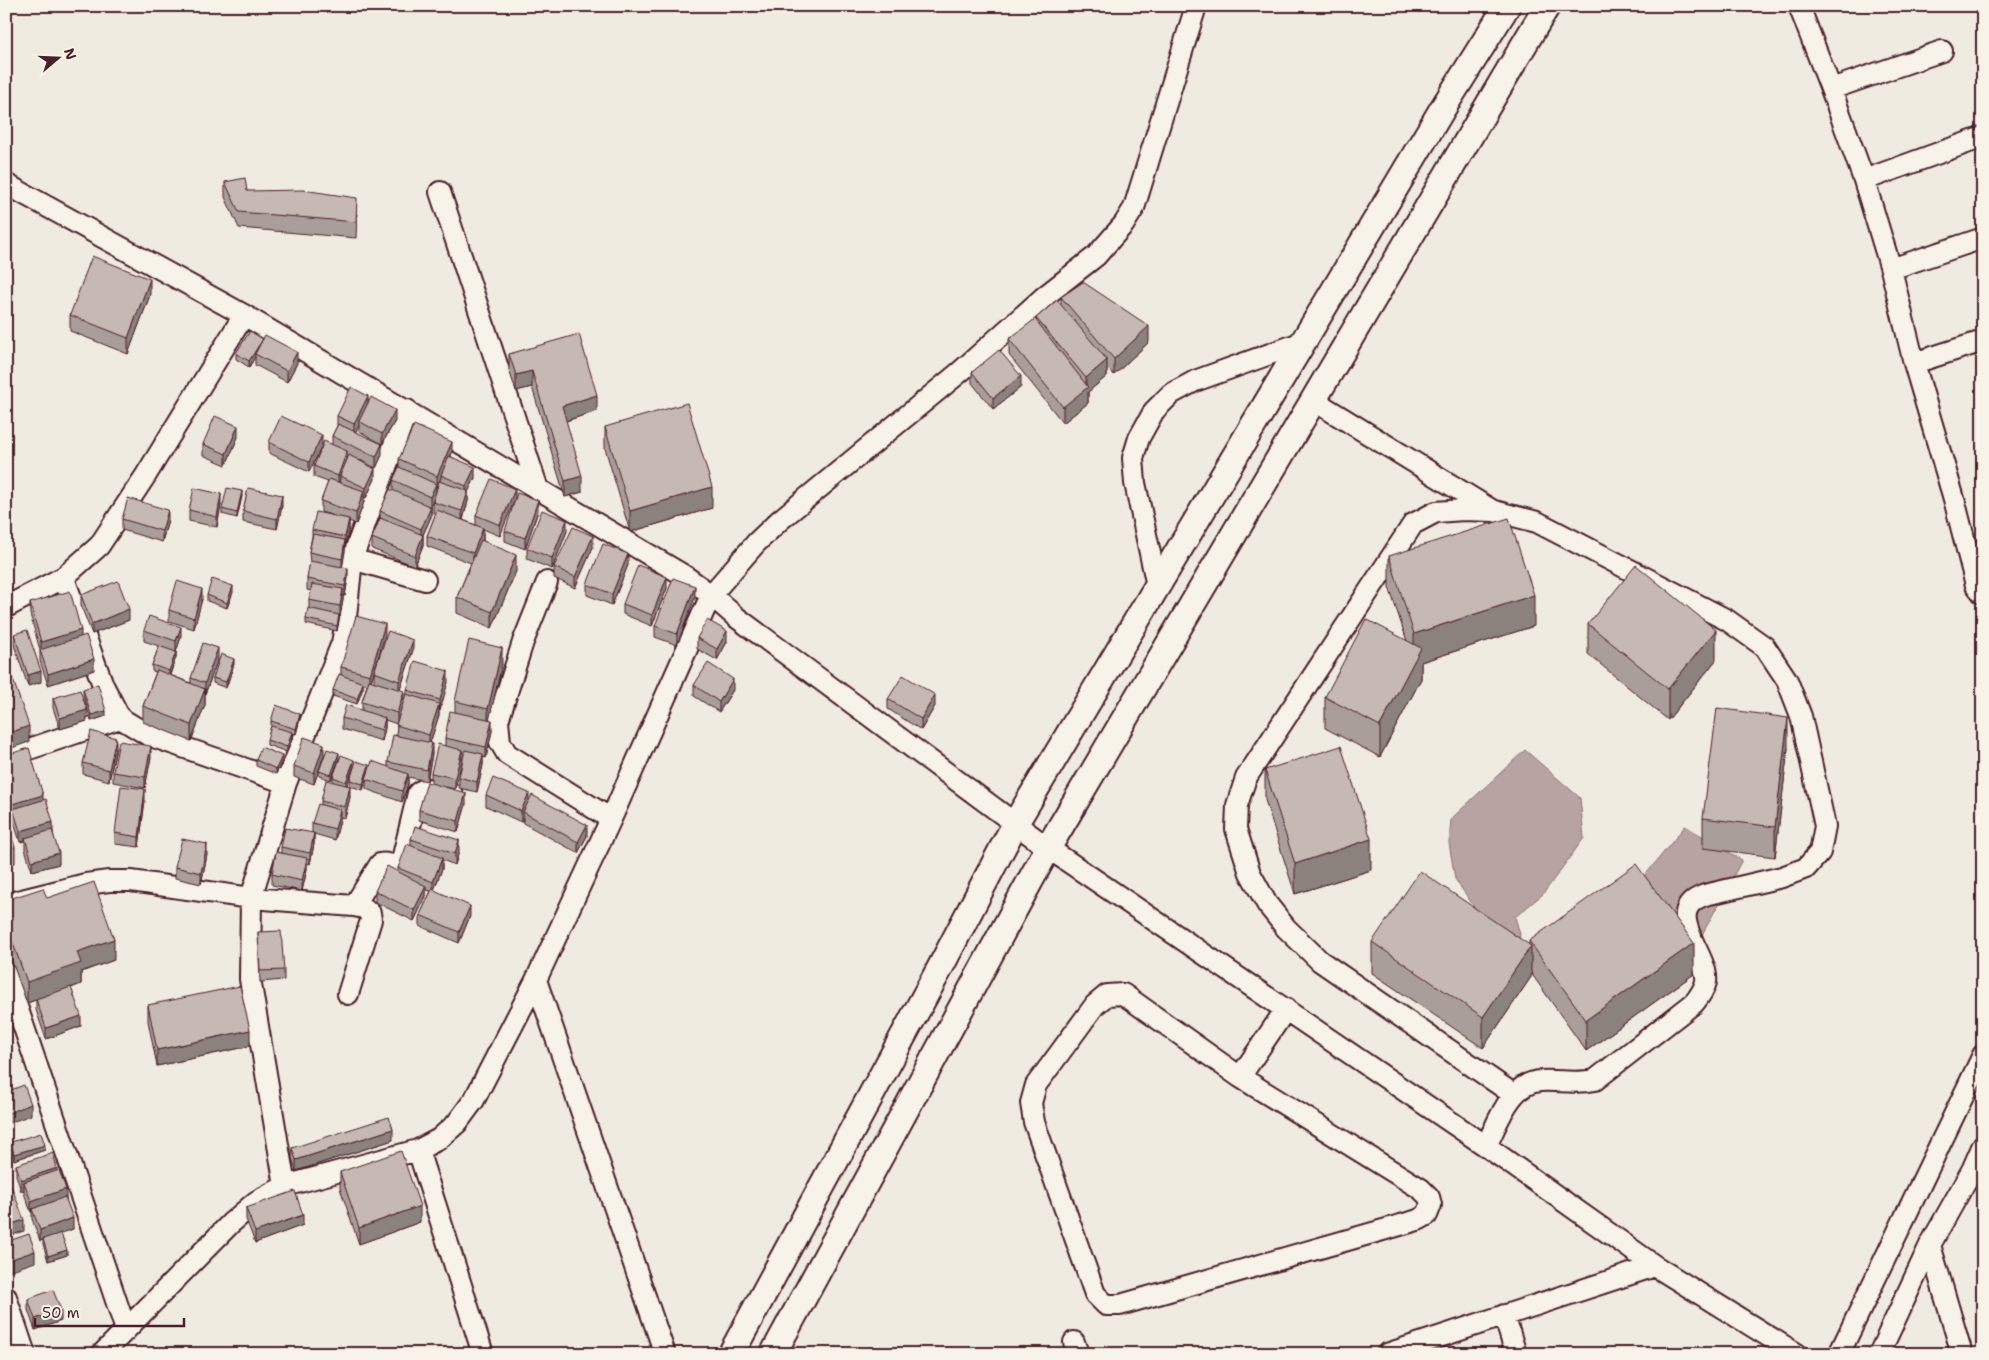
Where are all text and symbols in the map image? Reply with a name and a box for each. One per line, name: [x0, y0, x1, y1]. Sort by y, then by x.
north arrow: [32, 32, 82, 82]
text: N: [60, 46, 81, 62]
scale bar: [35, 1295, 184, 1327]
text: 50 m: [42, 1303, 80, 1323]

